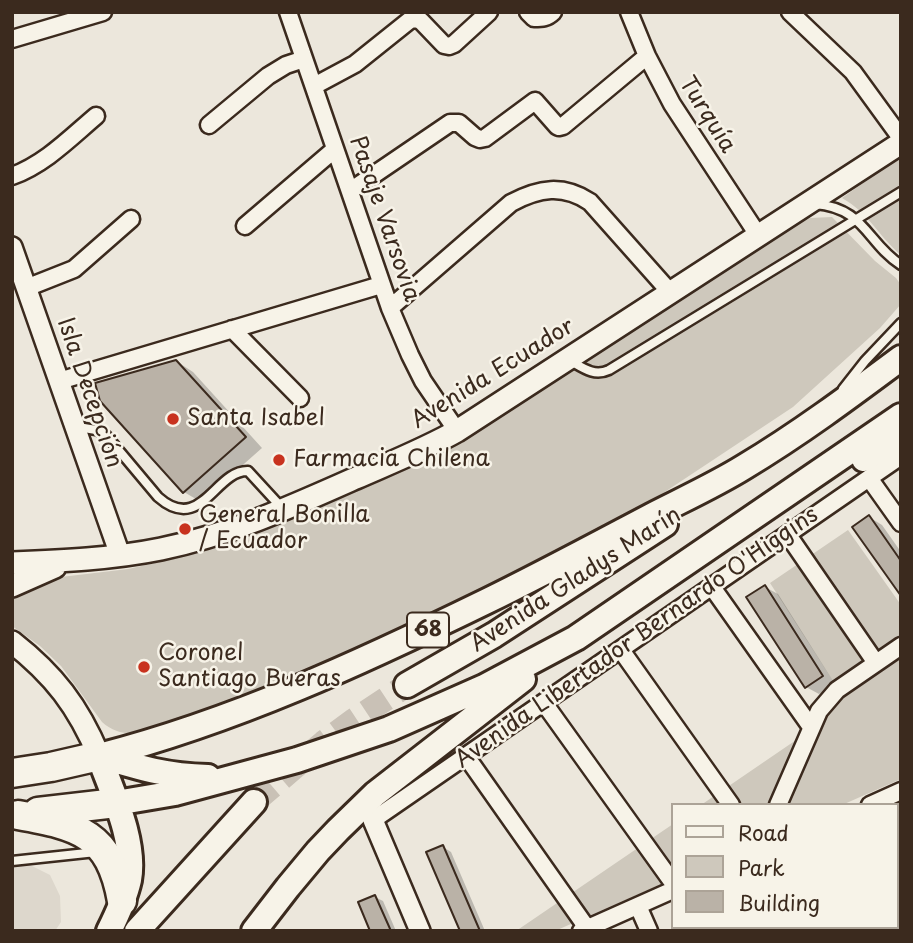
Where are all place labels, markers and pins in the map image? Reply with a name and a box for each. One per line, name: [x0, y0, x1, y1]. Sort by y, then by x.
place label: Santa Isabel: [187, 405, 325, 433]
marker: Santa Isabel: [165, 411, 181, 427]
place label: Farmacia Chilena: [293, 446, 490, 474]
marker: Farmacia Chilena: [271, 452, 287, 468]
place label: General Bonilla / Ecuador: [199, 502, 370, 556]
marker: General Bonilla / Ecuador: [177, 521, 193, 537]
place label: Coronel Santiago Bueras: [158, 640, 341, 694]
marker: Coronel Santiago Bueras: [136, 659, 152, 675]

